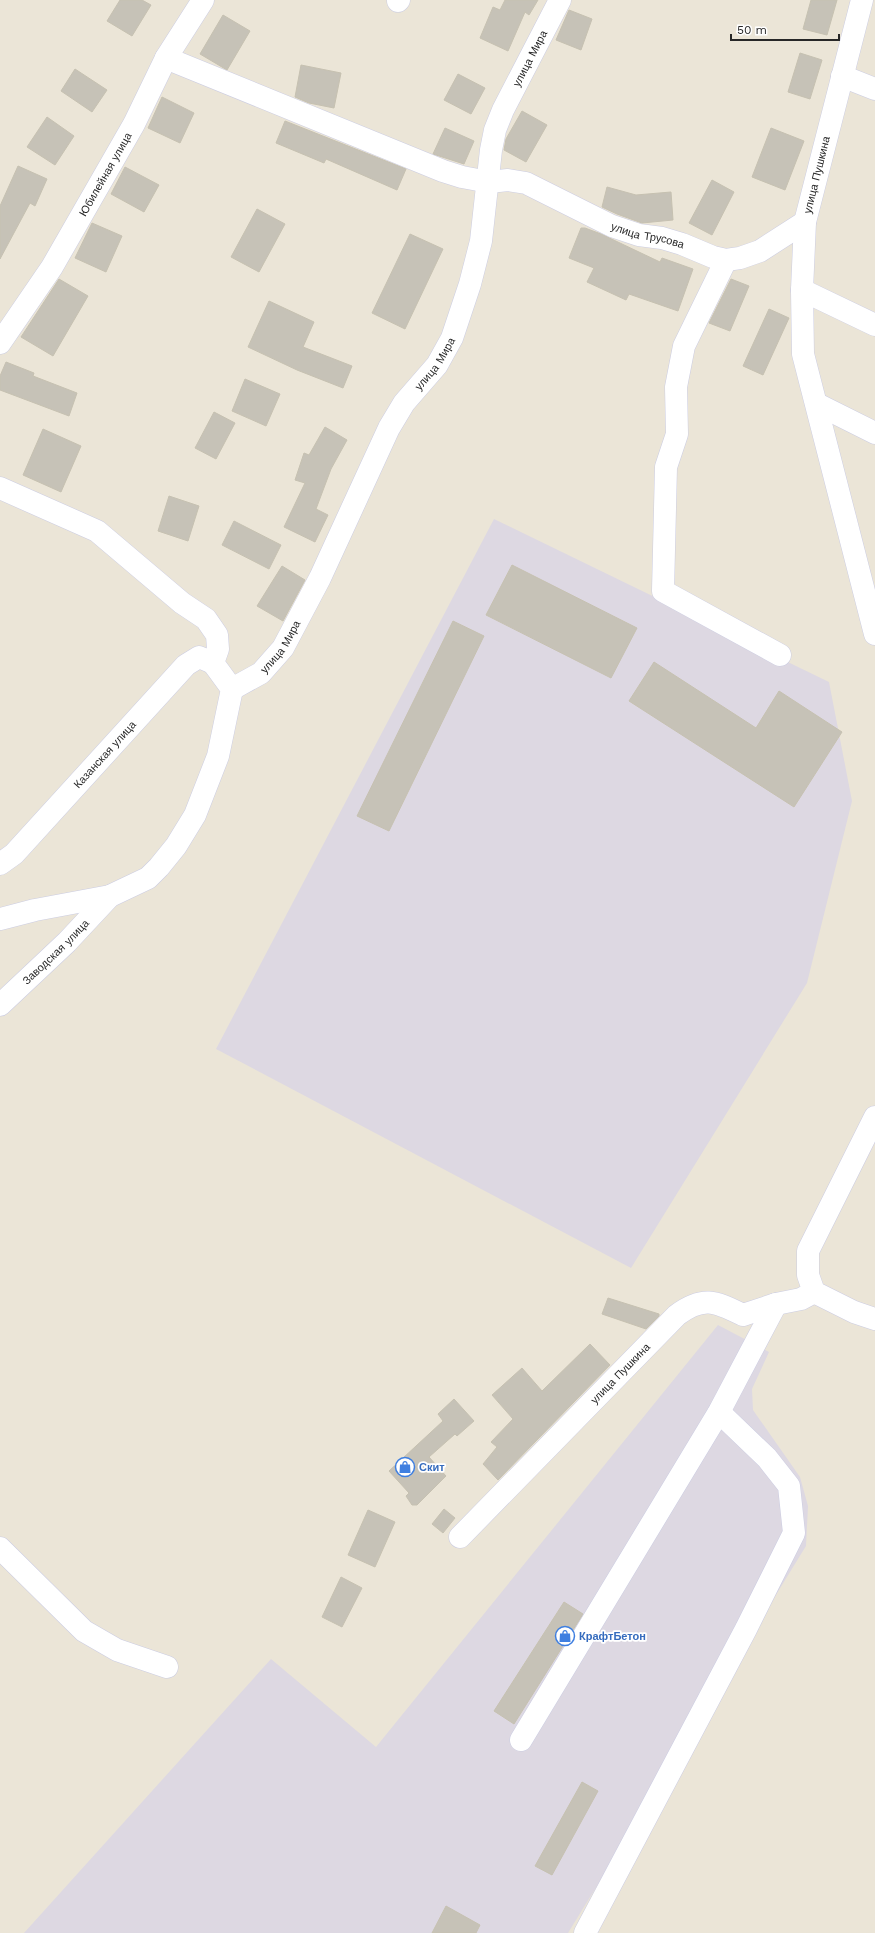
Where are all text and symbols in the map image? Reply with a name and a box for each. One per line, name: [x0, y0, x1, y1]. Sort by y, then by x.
scale bar: [731, 16, 839, 42]
text: 50 m: [737, 23, 767, 37]
street label: улица Мира: [510, 27, 550, 89]
street label: Юбилейная улица: [76, 129, 135, 218]
street label: улица Пушкина: [801, 134, 833, 215]
street label: улица Трусова: [609, 220, 687, 251]
street label: улица Мира: [412, 334, 458, 393]
street label: улица Мира: [257, 617, 303, 676]
street label: Казанская улица: [71, 717, 139, 791]
street label: Заводская улица: [20, 916, 92, 987]
street label: улица Пушкина: [588, 1340, 653, 1406]
shop icon: Скит: [394, 1456, 416, 1478]
place label: Скит: [419, 1461, 445, 1474]
shop icon: КрафтБетон: [554, 1625, 576, 1647]
place label: КрафтБетон: [579, 1630, 646, 1643]

